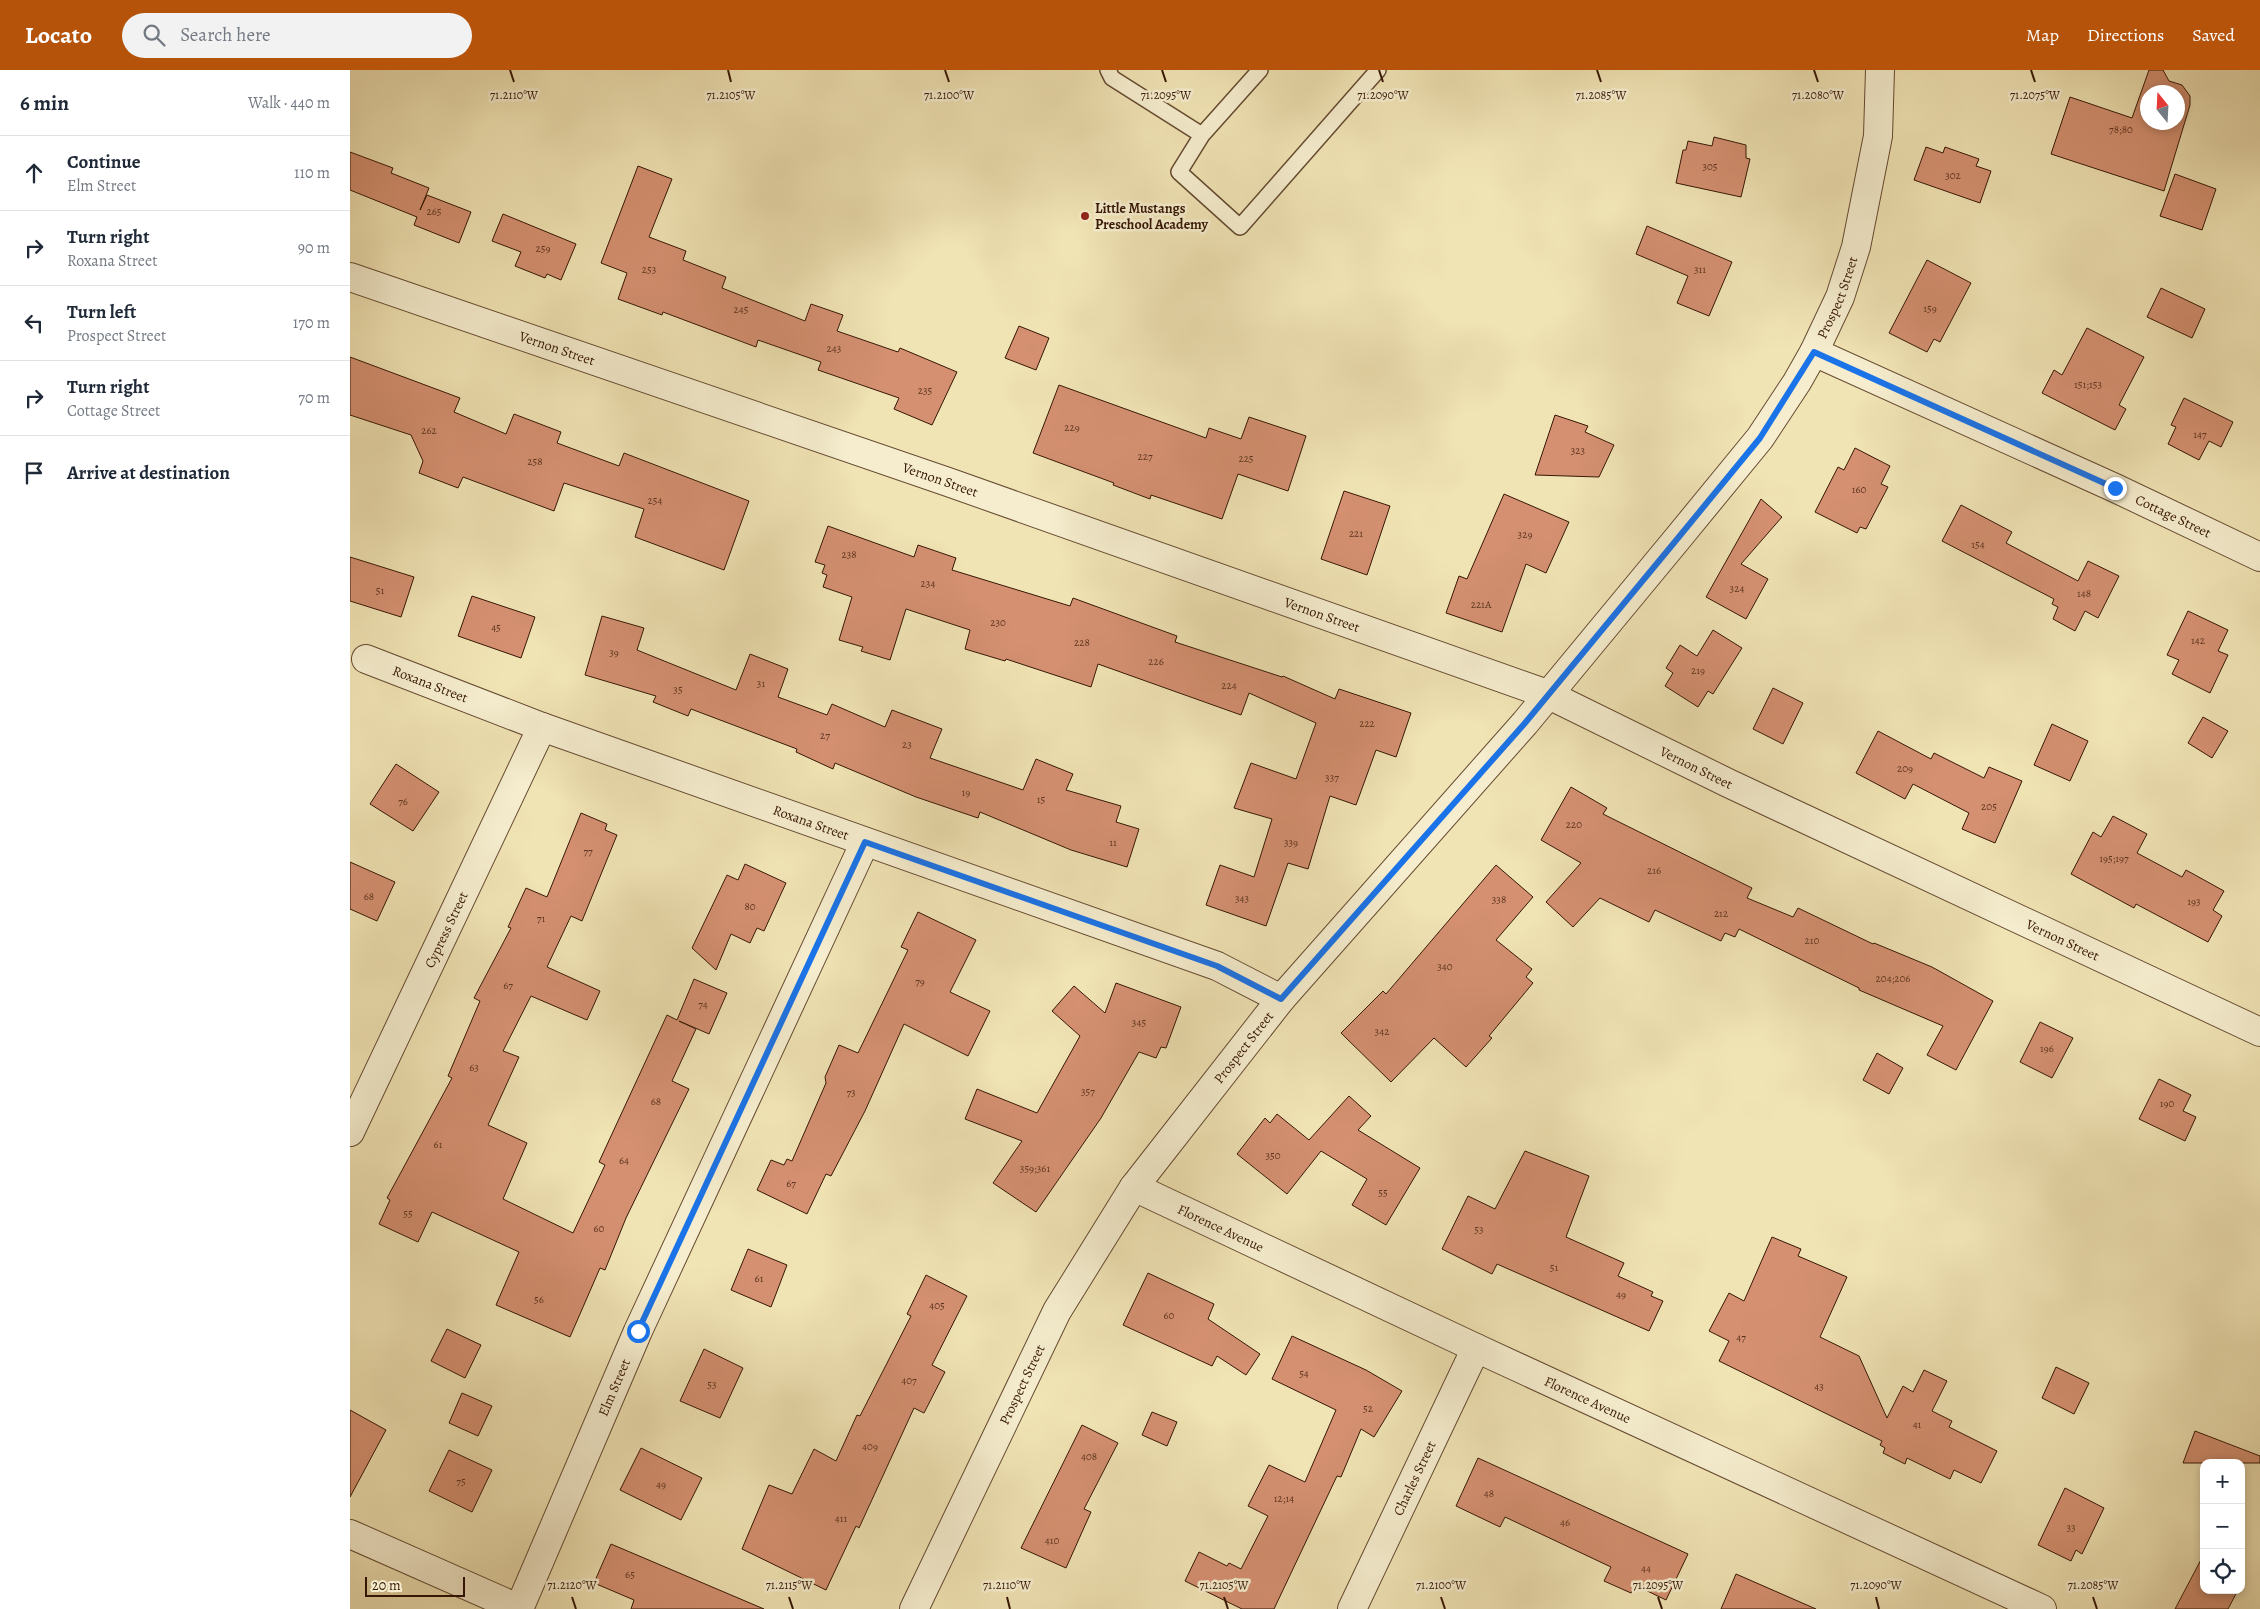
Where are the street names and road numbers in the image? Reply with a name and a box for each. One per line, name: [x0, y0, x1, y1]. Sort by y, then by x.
street label: Prospect Street: [1812, 254, 1862, 342]
street label: Vernon Street: [516, 326, 598, 370]
street label: Vernon Street: [899, 457, 981, 501]
street label: Cottage Street: [2132, 490, 2215, 542]
street label: Vernon Street: [1281, 592, 1363, 637]
street label: Roxana Street: [390, 661, 471, 707]
street label: Vernon Street: [1656, 741, 1736, 794]
street label: Roxana Street: [770, 800, 852, 845]
street label: Cypress Street: [420, 888, 472, 971]
street label: Vernon Street: [2022, 914, 2103, 965]
street label: Prospect Street: [1209, 1007, 1278, 1087]
street label: Florence Avenue: [1175, 1199, 1267, 1256]
street label: Prospect Street: [994, 1341, 1049, 1428]
street label: Elm Street: [593, 1356, 635, 1419]
street label: Florence Avenue: [1541, 1371, 1634, 1428]
street label: Charles Street: [1388, 1437, 1440, 1519]

